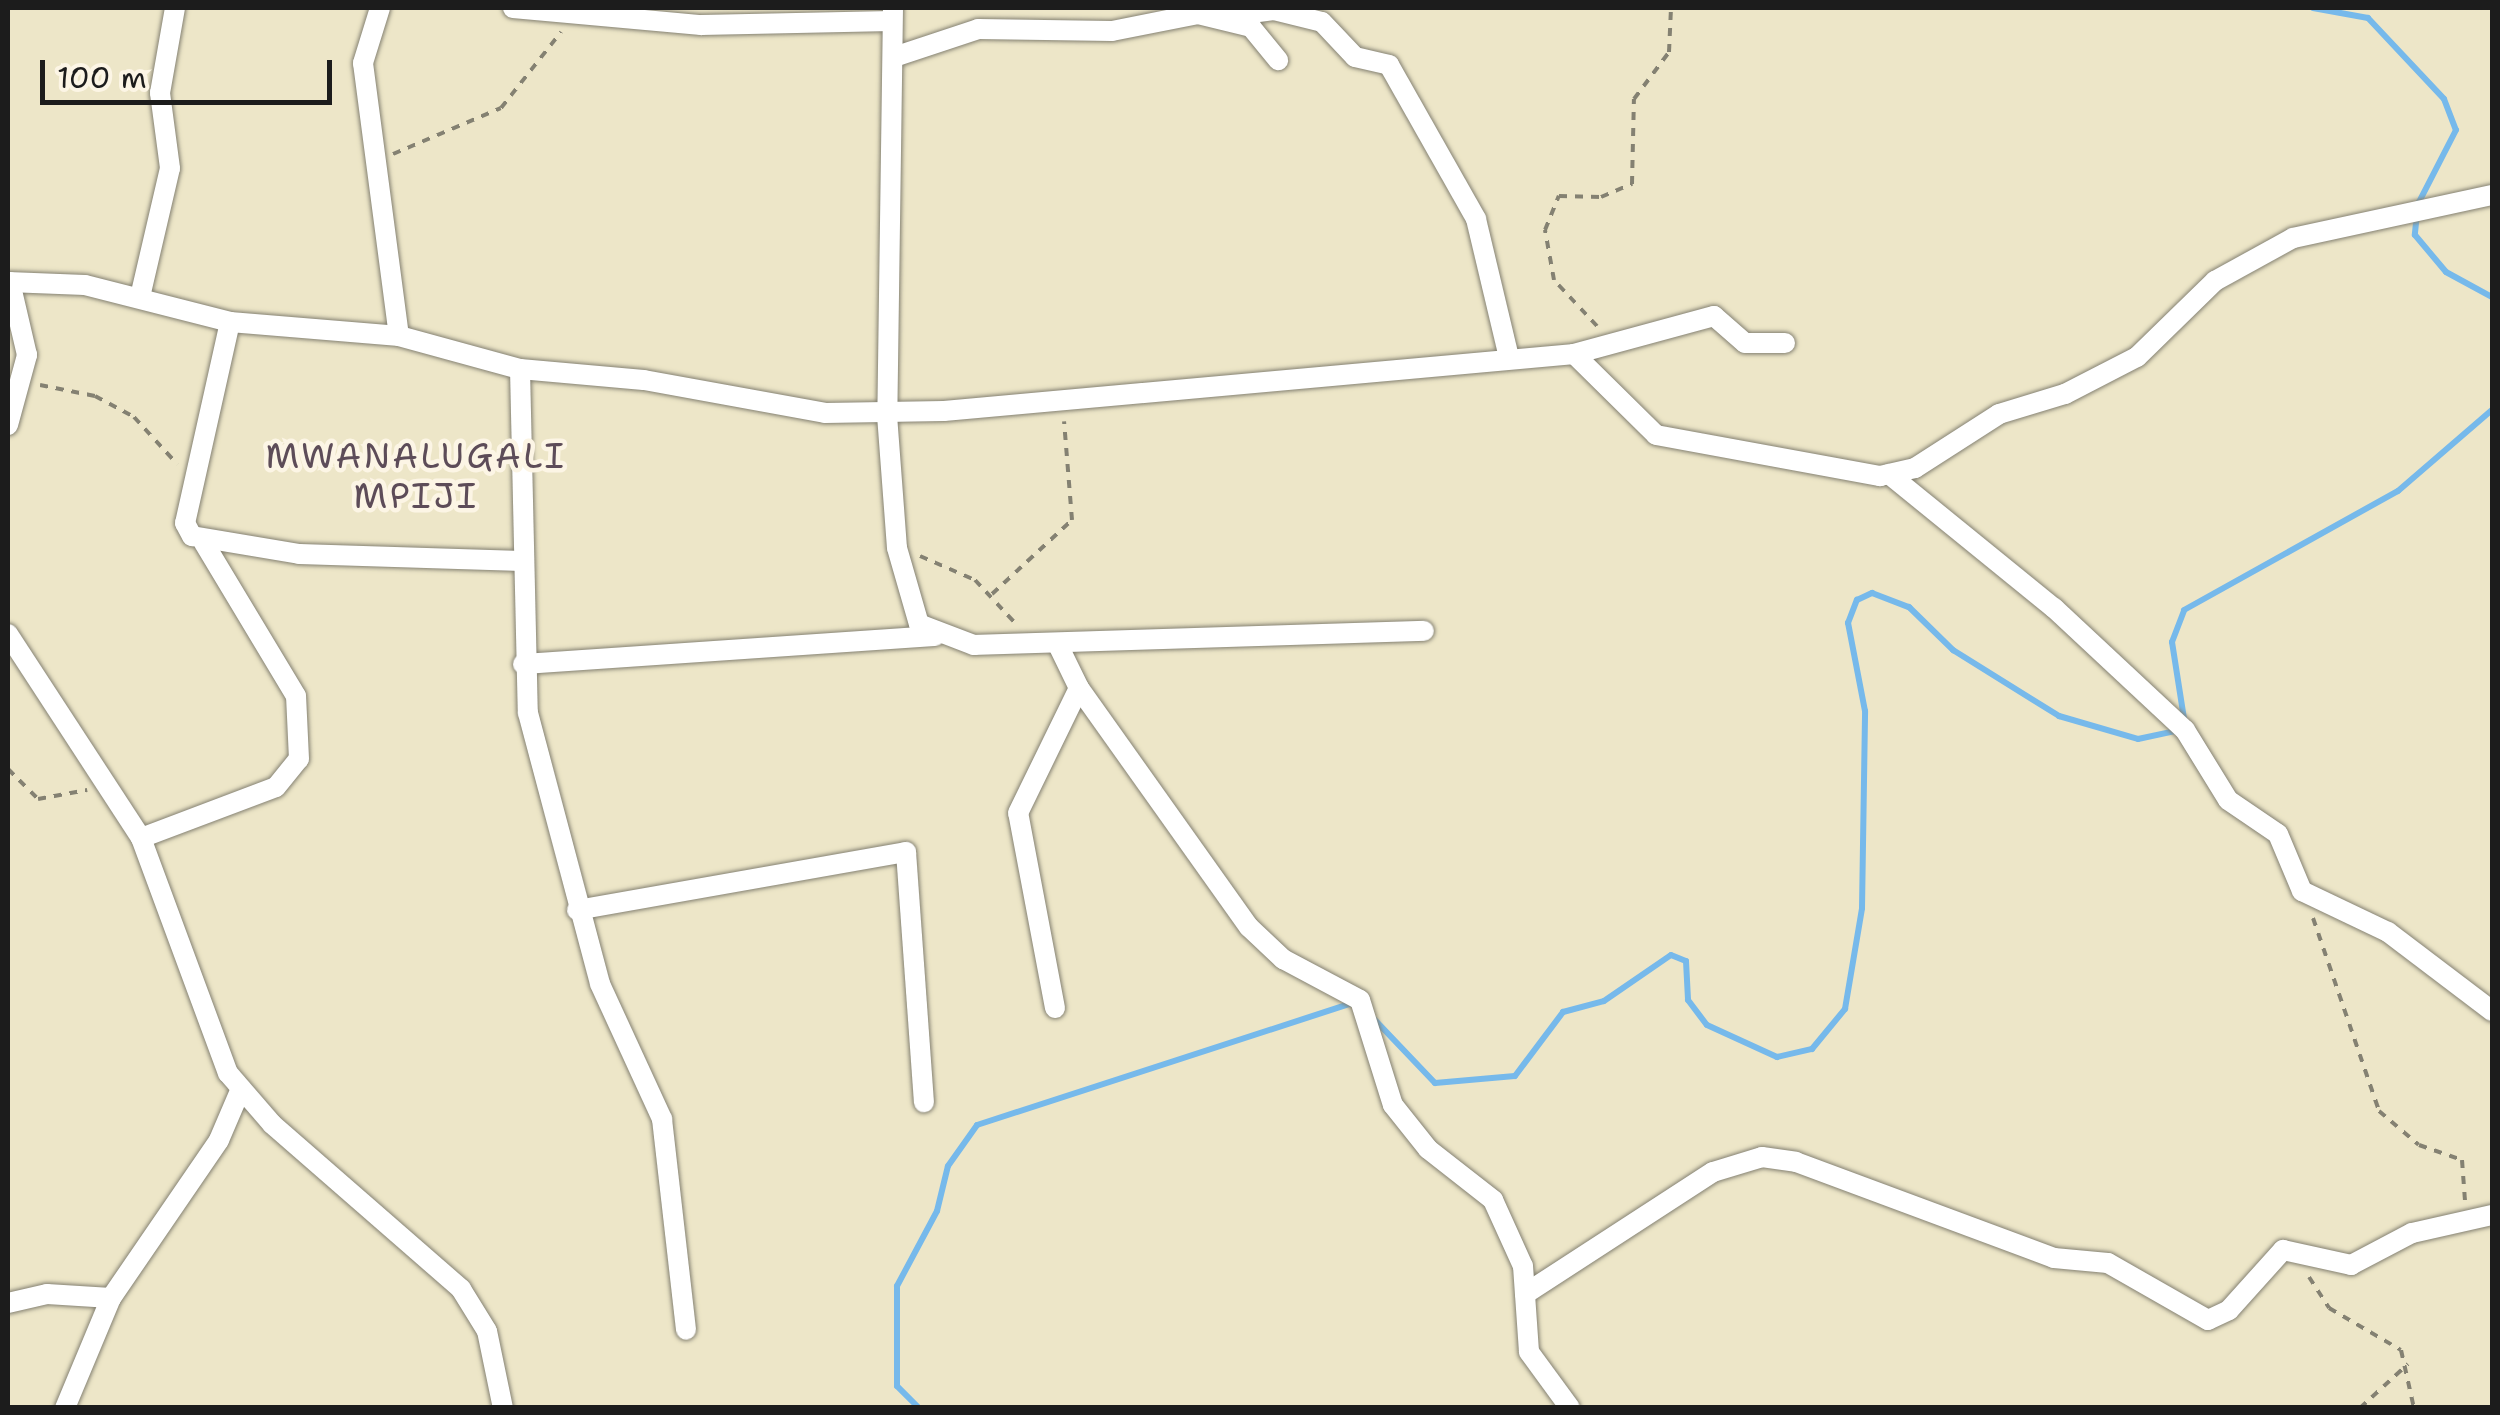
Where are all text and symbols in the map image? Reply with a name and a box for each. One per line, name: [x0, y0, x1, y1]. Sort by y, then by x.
scale bar: [45, 40, 338, 102]
text: 100 m: [57, 57, 147, 98]
district label: MWANALUGALI MPIJI: [266, 435, 566, 517]

